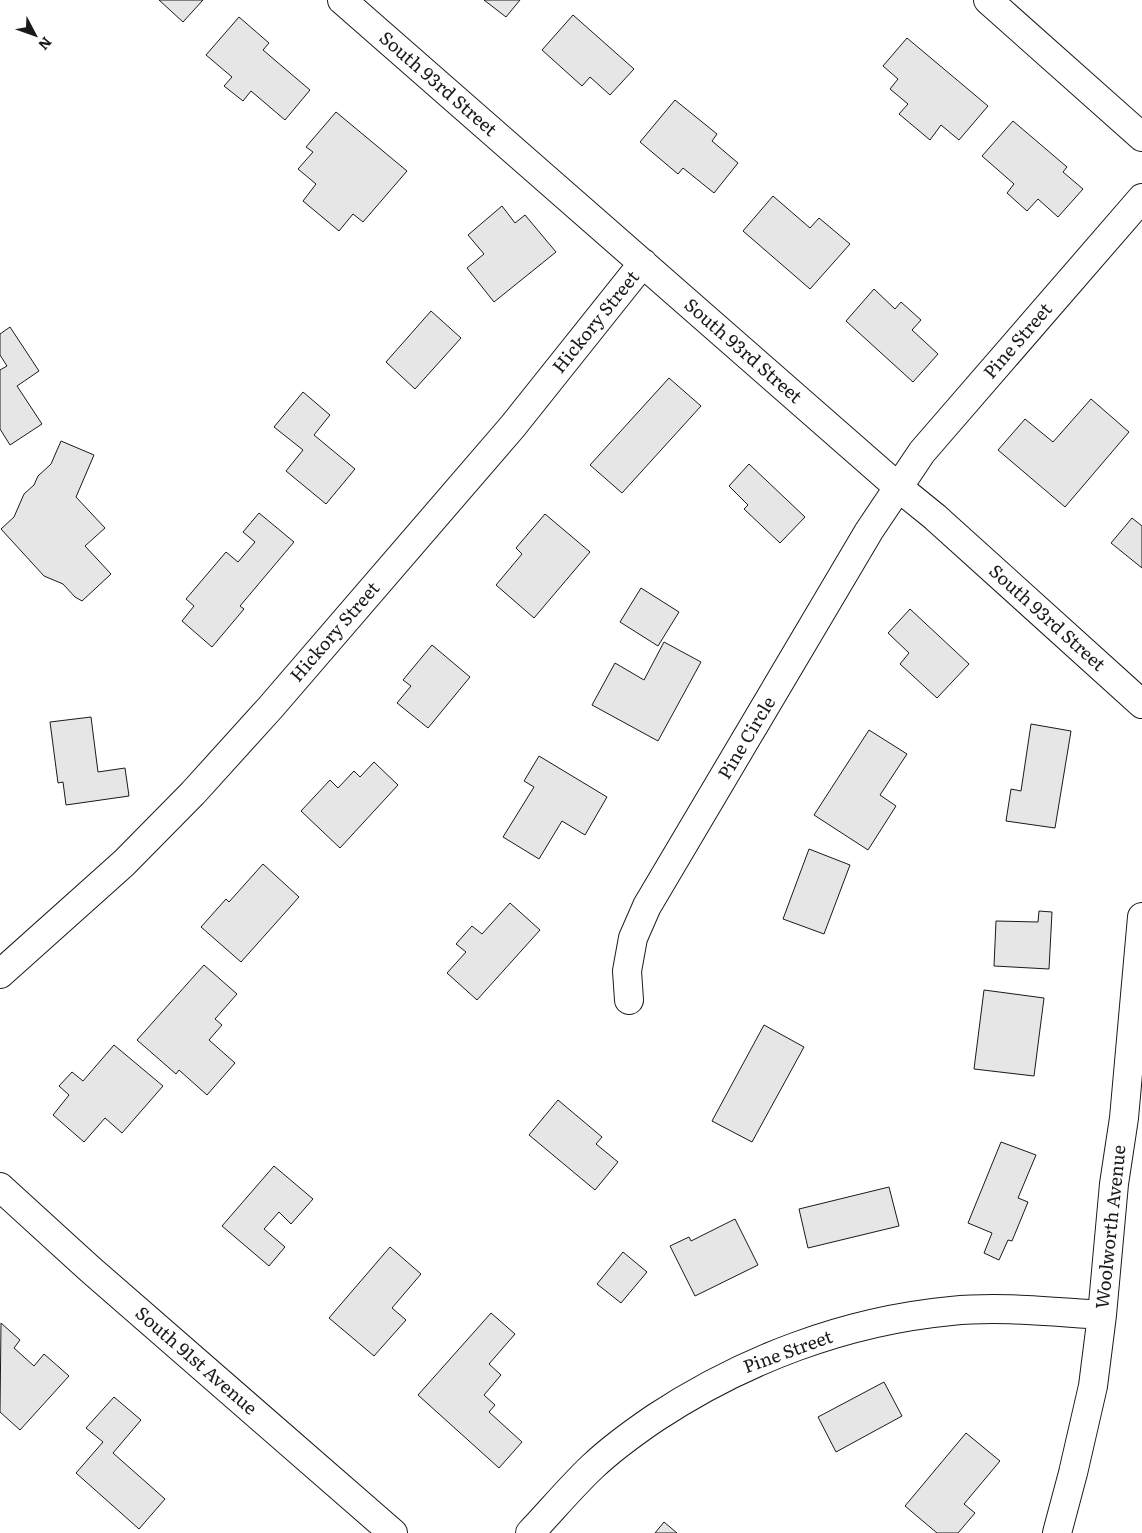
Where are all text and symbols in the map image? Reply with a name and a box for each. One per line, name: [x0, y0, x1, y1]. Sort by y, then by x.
north arrow: [10, 10, 60, 60]
street label: South 93rd Street: [374, 24, 504, 142]
text: N: [34, 33, 57, 55]
street label: Hickory Street: [545, 263, 645, 378]
street label: South 93rd Street: [679, 291, 809, 409]
street label: Pine Street: [976, 295, 1058, 384]
street label: South 93rd Street: [984, 557, 1113, 677]
street label: Hickory Street: [283, 574, 386, 687]
street label: Pine Circle: [710, 691, 781, 784]
street label: Woolworth Avenue: [1087, 1144, 1132, 1310]
street label: South 91st Avenue: [130, 1299, 264, 1420]
street label: Pine Street: [739, 1322, 837, 1379]

